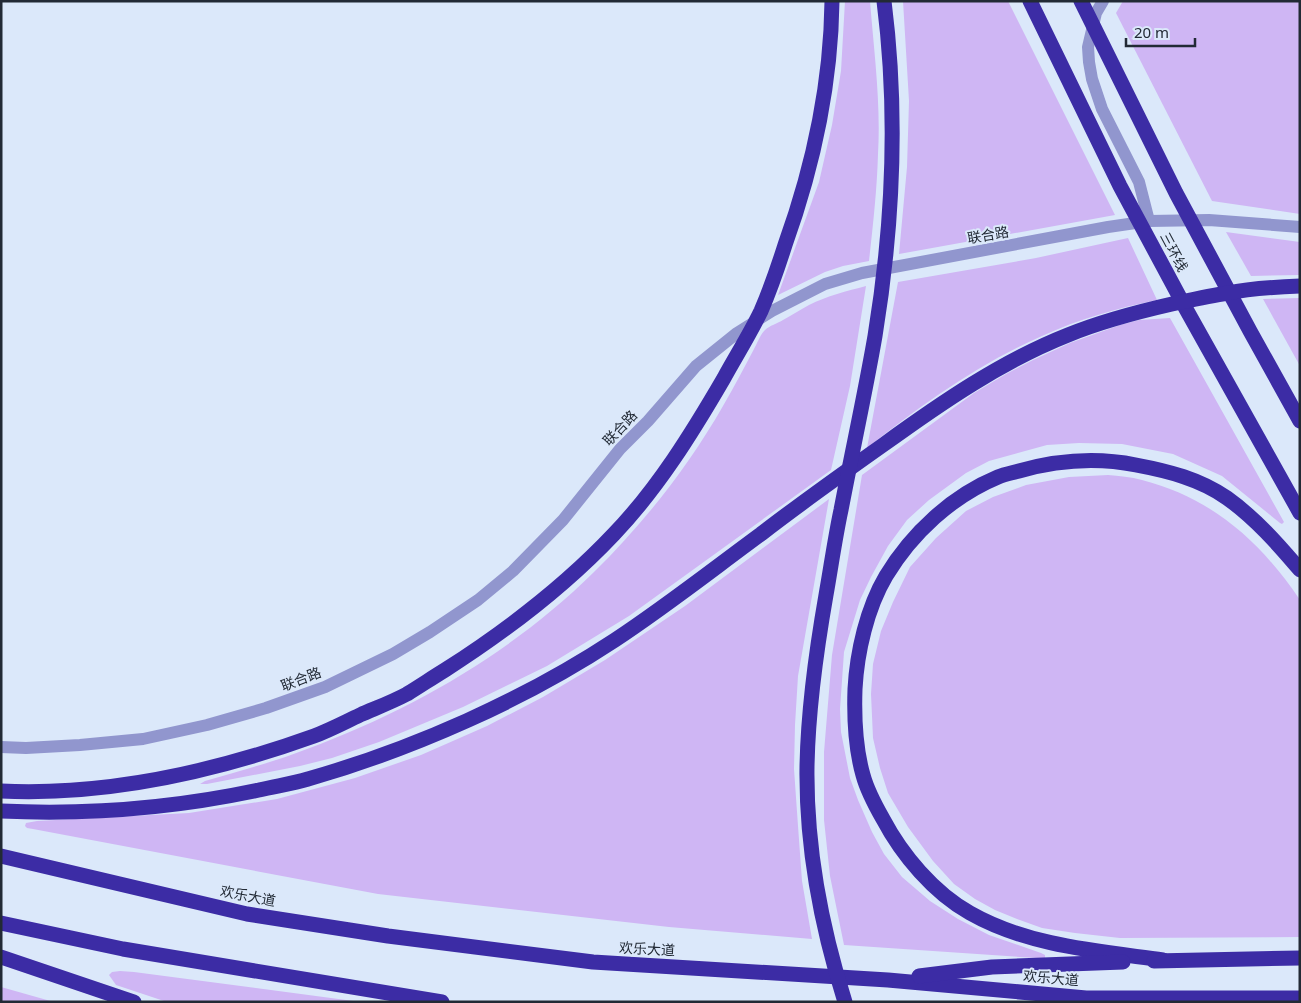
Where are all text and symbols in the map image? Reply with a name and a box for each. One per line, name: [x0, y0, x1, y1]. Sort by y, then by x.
scale bar: [1126, 15, 1195, 47]
text: 20 m: [1134, 22, 1169, 42]
street label: 联合路: [966, 222, 1010, 248]
street label: 三环线: [1156, 229, 1193, 275]
street label: 联合路: [598, 406, 641, 449]
street label: 联合路: [278, 662, 324, 695]
street label: 欢乐大道: [219, 881, 277, 910]
street label: 欢乐大道: [619, 938, 675, 959]
street label: 欢乐大道: [1022, 966, 1080, 989]

